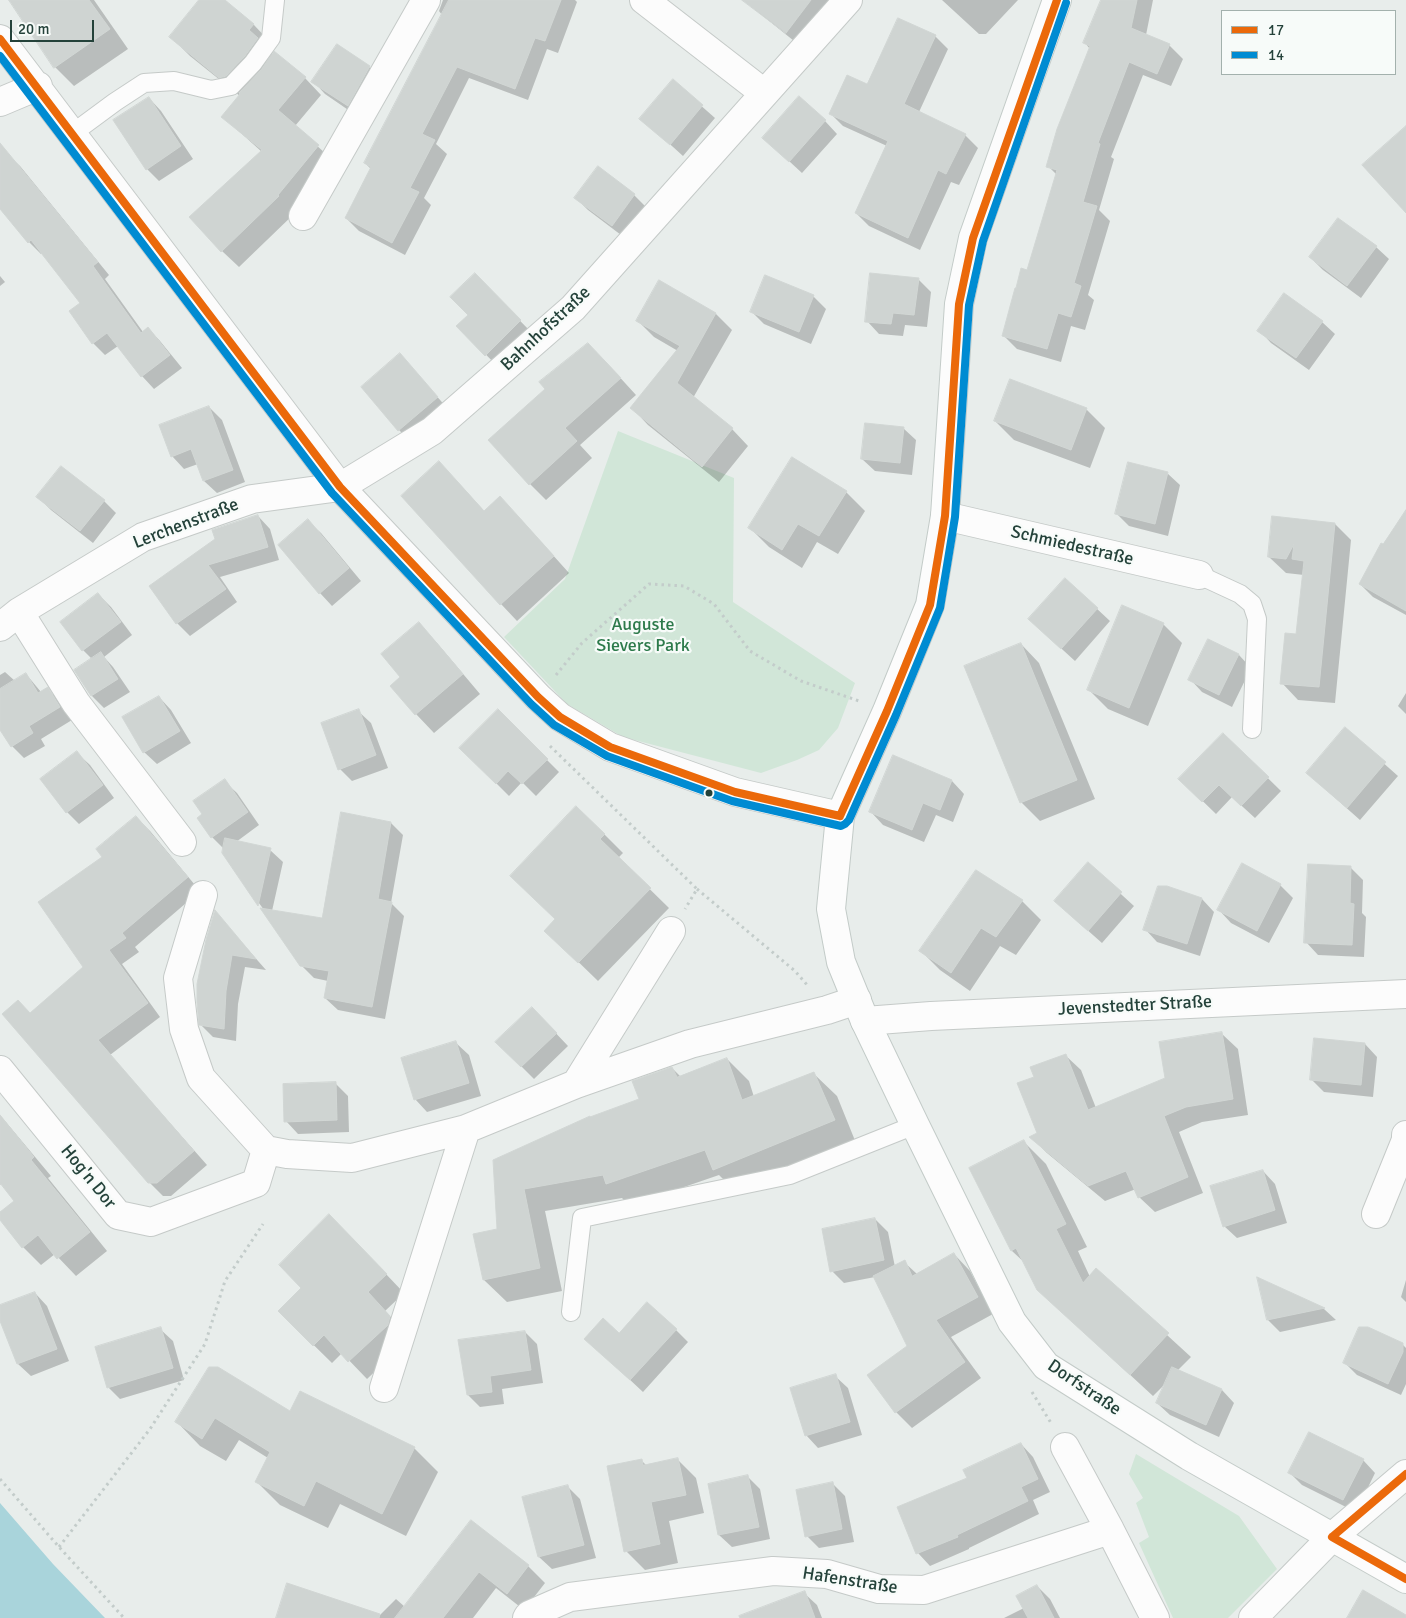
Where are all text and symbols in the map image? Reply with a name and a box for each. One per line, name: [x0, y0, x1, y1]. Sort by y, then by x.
scale bar: [12, 10, 96, 42]
legend: [1221, 10, 1396, 75]
text: 20 m: [18, 20, 49, 38]
text: 17: [1268, 21, 1284, 39]
text: 14: [1268, 46, 1284, 64]
street label: Bahnhofstraße: [497, 282, 595, 376]
street label: Lerchenstraße: [130, 494, 242, 554]
street label: Schmiedestraße: [1009, 521, 1135, 571]
park label: Auguste Sievers Park: [596, 614, 690, 656]
unlabelled marker: [704, 788, 714, 798]
street label: Jevenstedter Straße: [1057, 991, 1213, 1021]
street label: Hog'n Dor: [56, 1141, 120, 1213]
street label: Dorfstraße: [1043, 1355, 1125, 1421]
street label: Hafenstraße: [801, 1563, 899, 1599]

